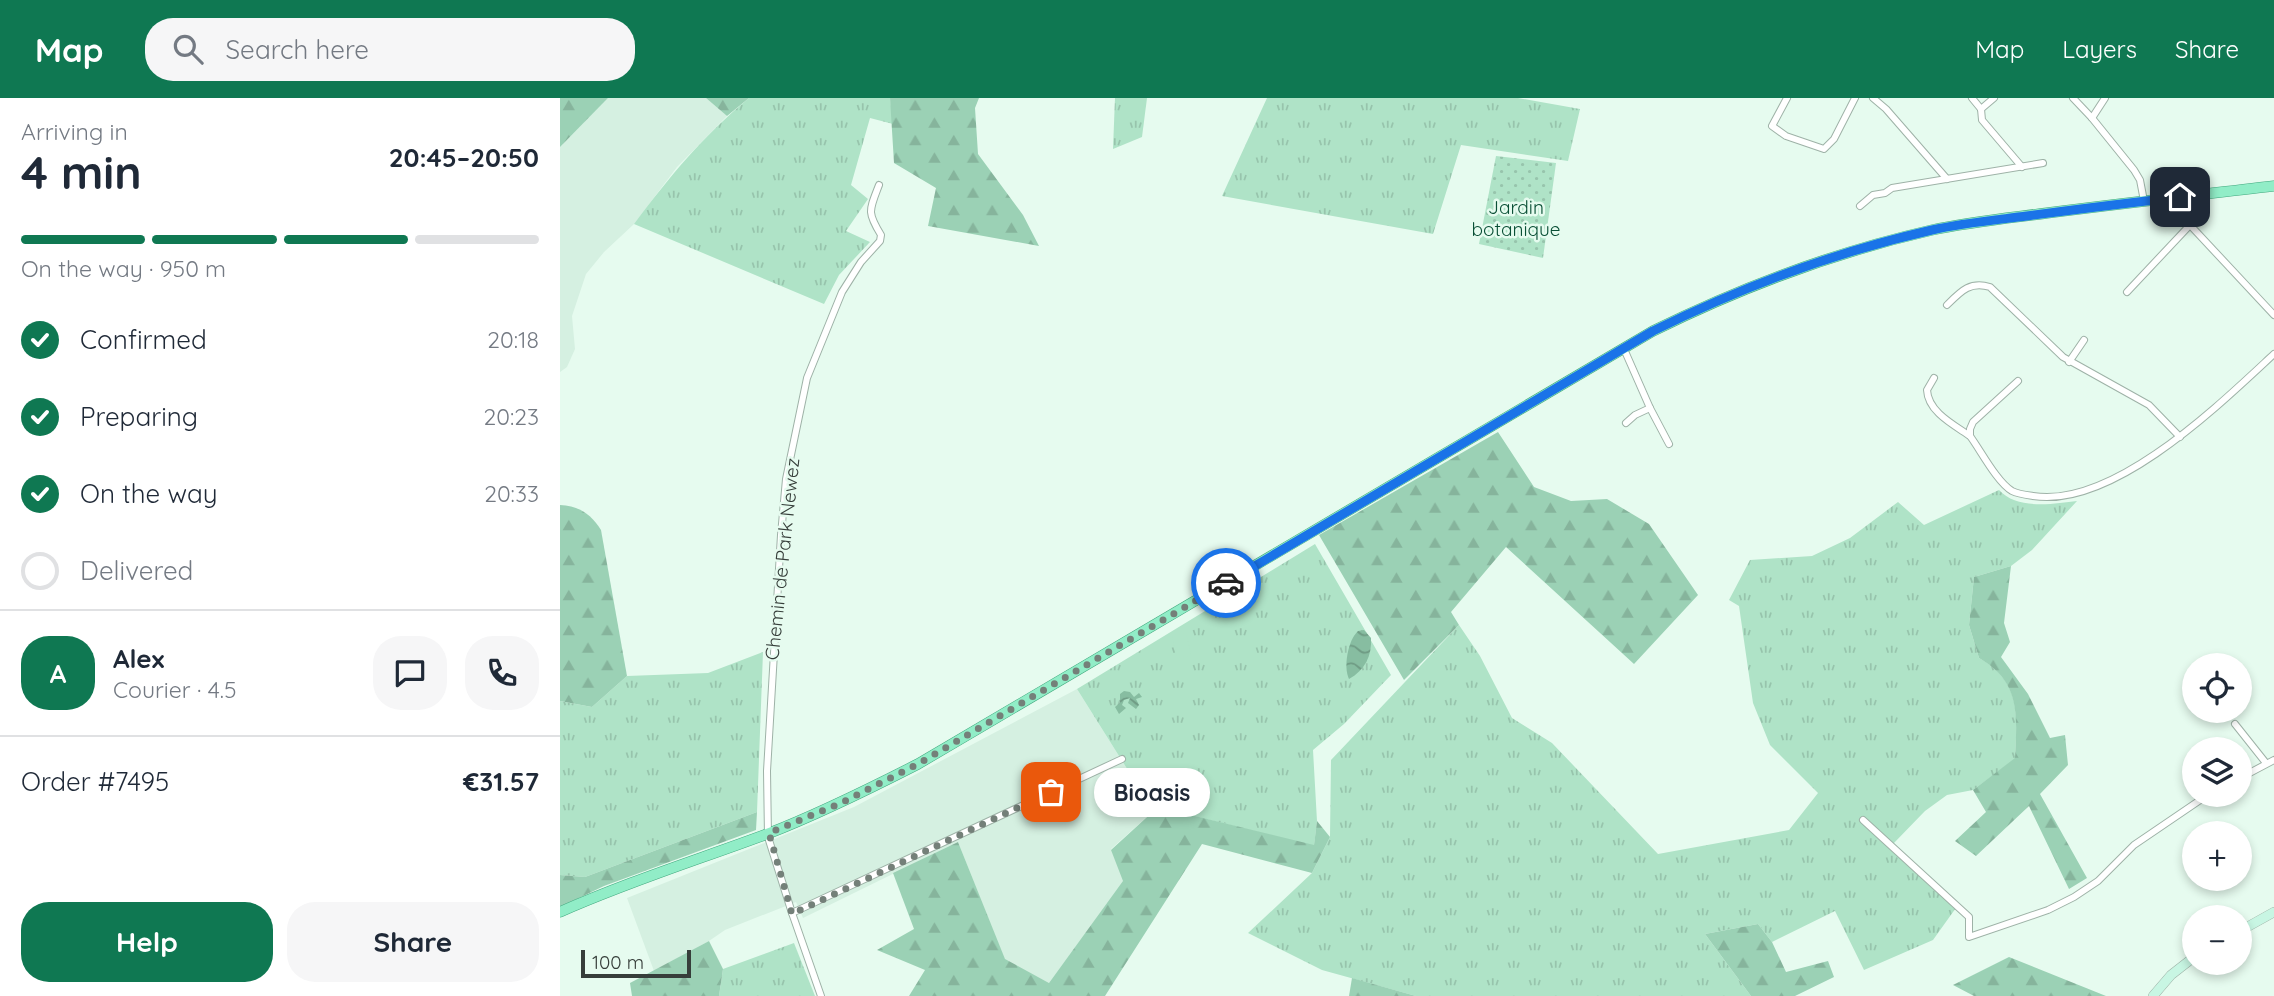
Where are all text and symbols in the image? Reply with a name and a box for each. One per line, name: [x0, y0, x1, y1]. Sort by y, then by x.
search box: [145, 18, 635, 81]
text: Map: [35, 29, 103, 70]
icon: search: [169, 30, 207, 68]
text: Search here: [225, 33, 369, 66]
text: Map: [1975, 34, 2024, 64]
text: Layers: [2062, 34, 2137, 64]
text: Share: [2175, 34, 2239, 64]
text: Arriving in: [21, 117, 128, 146]
text: 20:45–20:50: [389, 141, 539, 174]
text: 4 min: [21, 143, 142, 201]
pin: [2150, 167, 2210, 227]
icon: home: [2161, 178, 2199, 216]
park label: Jardin botanique: [1471, 195, 1561, 241]
text: On the way · 950 m: [21, 254, 226, 283]
icon: check: [21, 321, 59, 359]
text: Confirmed: [80, 323, 207, 356]
text: 20:18: [487, 325, 539, 354]
icon: check: [21, 398, 59, 436]
text: Preparing: [80, 400, 198, 433]
text: 20:23: [483, 402, 539, 431]
street label: Chemin de Park Newez: [759, 457, 805, 661]
icon: check: [21, 475, 59, 513]
text: On the way: [80, 477, 218, 510]
text: 20:33: [484, 479, 539, 508]
courier: [1191, 548, 1261, 618]
text: Delivered: [80, 554, 193, 587]
icon: car: [1207, 564, 1245, 602]
button: chat: [373, 636, 447, 710]
button: phone: [465, 636, 539, 710]
text: Alex: [113, 642, 164, 675]
map controls: [2182, 653, 2252, 975]
button: locate: [2182, 653, 2252, 723]
text: A: [50, 657, 66, 690]
text: Courier · 4.5: [113, 675, 237, 704]
button: layers: [2182, 737, 2252, 807]
pin: [1021, 762, 1081, 822]
text: Order #7495: [21, 765, 169, 798]
text: €31.57: [463, 765, 539, 798]
callout: Bioasis: [1093, 768, 1208, 816]
icon: bag: [1032, 773, 1070, 811]
text: Bioasis: [1114, 778, 1190, 807]
button: +: [2182, 821, 2252, 891]
button: Help: [21, 902, 273, 982]
button: Share: [287, 902, 539, 982]
button: −: [2182, 905, 2252, 975]
scale bar: [581, 947, 691, 979]
text: 100 m: [592, 950, 644, 974]

